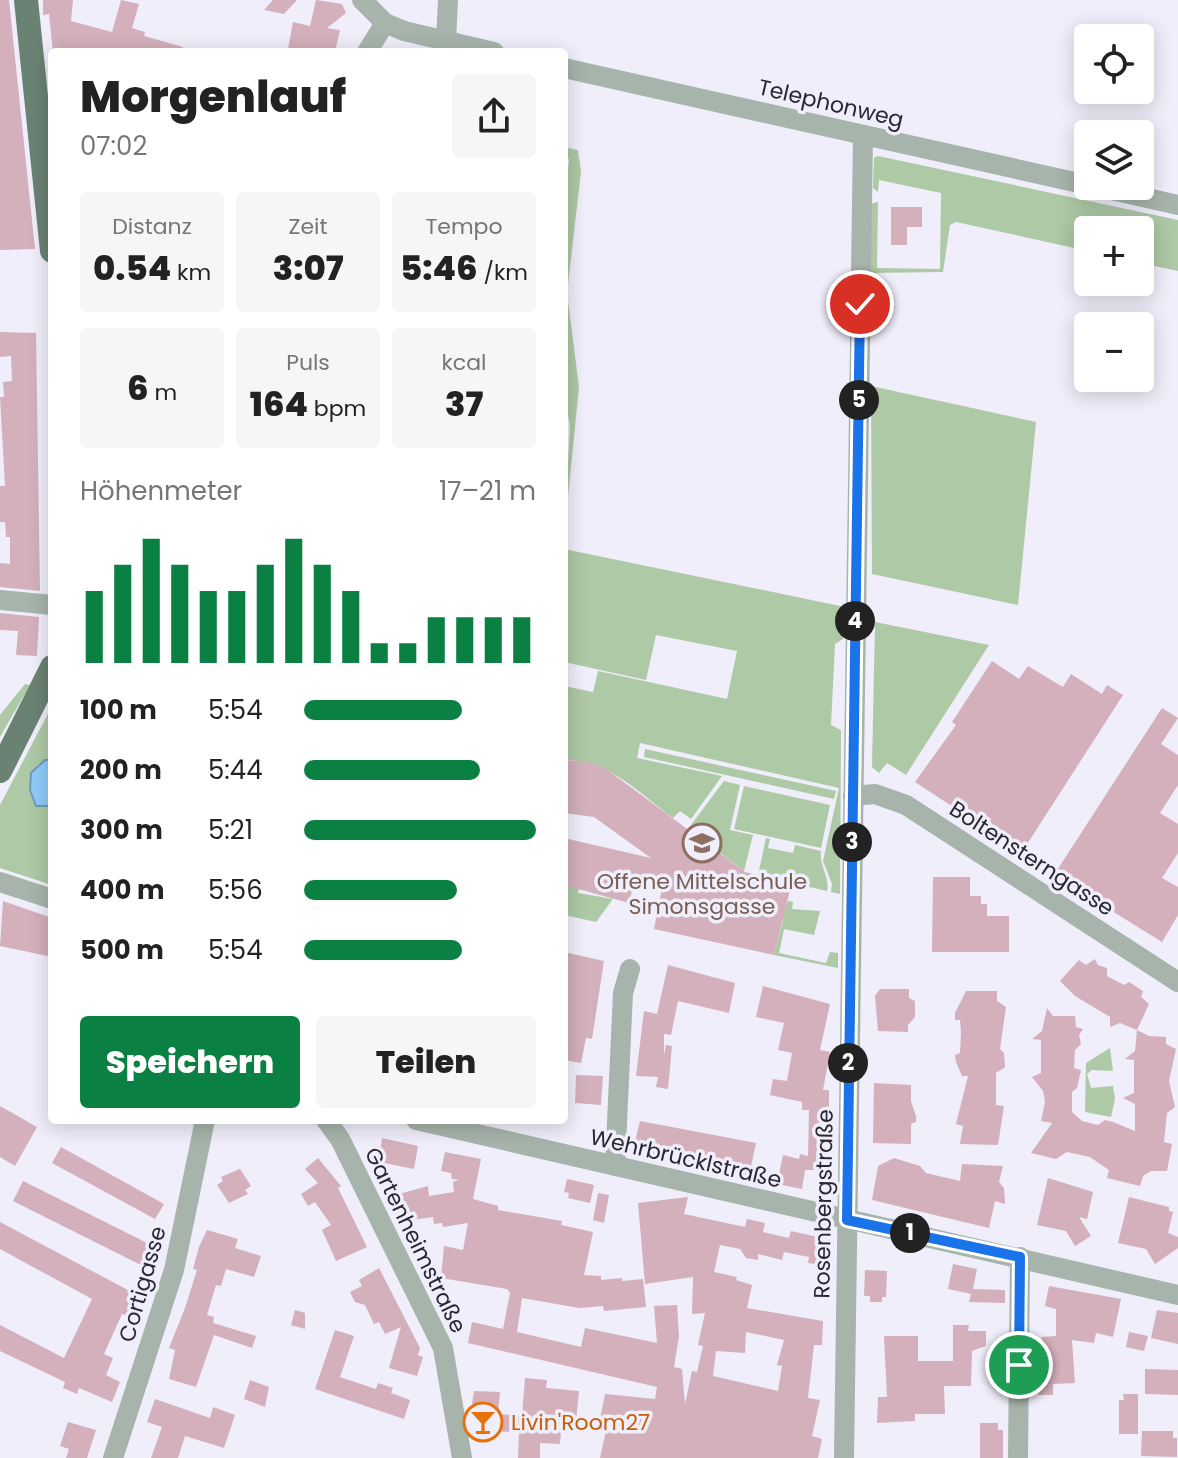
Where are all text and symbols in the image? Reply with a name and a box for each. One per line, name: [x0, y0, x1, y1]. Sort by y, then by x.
map controls: [1074, 24, 1154, 392]
button: locate: [1074, 24, 1154, 104]
text: Morgenlauf: [80, 66, 346, 127]
street label: Telephonweg: [755, 72, 907, 135]
button: share: [452, 74, 536, 158]
button: layers: [1074, 120, 1154, 200]
text: 07:02: [80, 128, 147, 164]
text: Distanz: [112, 211, 192, 242]
text: Zeit: [289, 211, 327, 242]
text: Tempo: [425, 211, 503, 242]
button: +: [1074, 216, 1154, 296]
text: 0.54: [93, 244, 171, 292]
text: 3:07: [272, 244, 344, 292]
text: 5:46: [400, 244, 478, 292]
text: km: [171, 257, 211, 288]
text: /km: [478, 257, 528, 288]
pin: [826, 270, 894, 338]
icon: check: [838, 282, 882, 326]
button: −: [1074, 312, 1154, 392]
text: Puls: [286, 347, 330, 378]
text: kcal: [442, 347, 486, 378]
text: 6: [127, 364, 149, 412]
text: m: [149, 377, 177, 408]
text: 164: [250, 380, 308, 428]
text: 37: [445, 380, 483, 428]
pin: 5: [839, 380, 879, 420]
text: 5: [852, 384, 866, 415]
text: bpm: [308, 393, 366, 424]
text: Höhenmeter: [80, 473, 242, 509]
text: 17–21 m: [439, 473, 536, 509]
pin: 4: [835, 601, 875, 641]
text: 4: [848, 605, 862, 636]
text: 100 m: [80, 692, 157, 728]
text: 5:54: [208, 692, 263, 728]
text: 200 m: [80, 752, 162, 788]
text: 5:44: [208, 752, 263, 788]
street label: Boltensterngasse: [943, 794, 1120, 923]
text: 300 m: [80, 812, 163, 848]
text: 5:21: [208, 812, 253, 848]
school or university icon: Offene Mittelschule Simonsgasse: [681, 822, 723, 864]
pin: 3: [832, 822, 872, 862]
text: 3: [845, 826, 859, 857]
place label: Offene Mittelschule Simonsgasse: [597, 866, 807, 922]
text: 400 m: [80, 872, 165, 908]
text: 5:56: [208, 872, 263, 908]
text: 500 m: [80, 932, 164, 968]
text: 5:54: [208, 932, 263, 968]
button: Speichern: [80, 1016, 300, 1108]
button: Teilen: [316, 1016, 536, 1108]
pin: 2: [828, 1043, 868, 1083]
text: 2: [842, 1047, 854, 1078]
street label: Rosenbergstraße: [806, 1109, 841, 1299]
street label: Wehrbrücklstraße: [587, 1121, 785, 1196]
street label: Gartenheimstraße: [357, 1142, 474, 1338]
pin: 1: [890, 1213, 930, 1253]
text: 1: [906, 1217, 914, 1248]
street label: Cortigasse: [111, 1223, 174, 1346]
pin: [985, 1331, 1053, 1399]
icon: arrive: [997, 1343, 1041, 1387]
bar icon: Livin'Room27: [462, 1401, 504, 1443]
place label: Livin'Room27: [511, 1407, 650, 1438]

